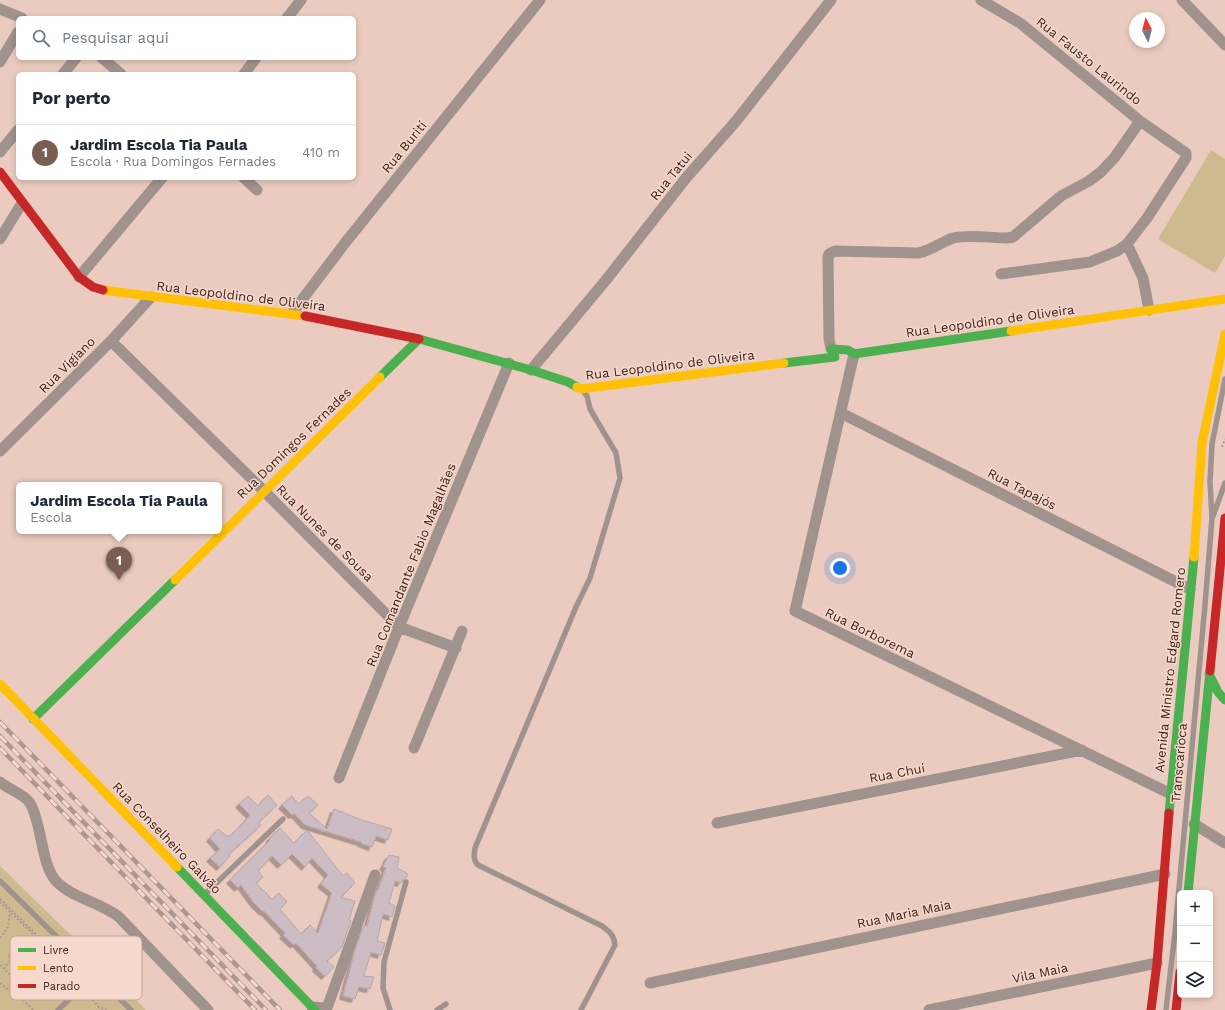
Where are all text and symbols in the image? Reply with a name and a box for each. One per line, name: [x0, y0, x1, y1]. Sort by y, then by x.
north arrow: [1129, 12, 1165, 48]
street label: Rua Fausto Laurindo: [1033, 14, 1145, 108]
search box: [16, 16, 356, 60]
icon: search: [30, 27, 52, 49]
text: Pesquisar aqui: [62, 29, 169, 47]
text: Por perto: [32, 88, 110, 108]
street label: Rua Burití: [379, 118, 430, 176]
text: Jardim Escola Tia Paula: [70, 136, 247, 154]
text: 1: [42, 145, 48, 160]
text: 410 m: [302, 145, 340, 160]
street label: Rua Tatui: [647, 149, 695, 203]
text: Escola · Rua Domingos Fernades: [70, 154, 276, 169]
street label: Rua Leopoldino de Oliveira: [156, 278, 327, 314]
street label: Rua Leopoldino de Oliveira: [905, 302, 1076, 340]
street label: Rua Vigiano: [36, 334, 98, 396]
street label: Rua Leopoldino de Oliveira: [585, 347, 756, 383]
street label: Rua Domingos Fernades: [234, 384, 354, 502]
street label: Rua Comandante Fabio Magalhães: [363, 461, 459, 669]
street label: Rua Tapajós: [985, 465, 1059, 513]
street label: Rua Nunes de Sousa: [273, 481, 377, 585]
popup: [16, 482, 222, 534]
text: Jardim Escola Tia Paula: [30, 492, 208, 510]
text: Escola: [30, 510, 72, 525]
pin: 1: [106, 547, 132, 580]
your location: [830, 558, 850, 578]
street label: Avenida Ministro Edgard Romero: [1152, 566, 1188, 773]
street label: Rua Borborema: [823, 605, 918, 661]
street label: Transcarioca: [1168, 722, 1190, 804]
street label: Rua Chuí: [868, 760, 927, 786]
street label: Rua Conselheiro Galvão: [110, 779, 225, 897]
map controls: [1177, 890, 1213, 998]
button: +: [1177, 890, 1213, 926]
street label: Rua Maria Maia: [856, 897, 953, 931]
button: −: [1177, 926, 1213, 962]
legend: [10, 936, 142, 1000]
text: Livre: [43, 944, 69, 957]
street label: Vila Maia: [1011, 960, 1070, 986]
text: Lento: [43, 962, 74, 975]
button: layers: [1177, 962, 1213, 998]
text: Parado: [43, 980, 80, 993]

